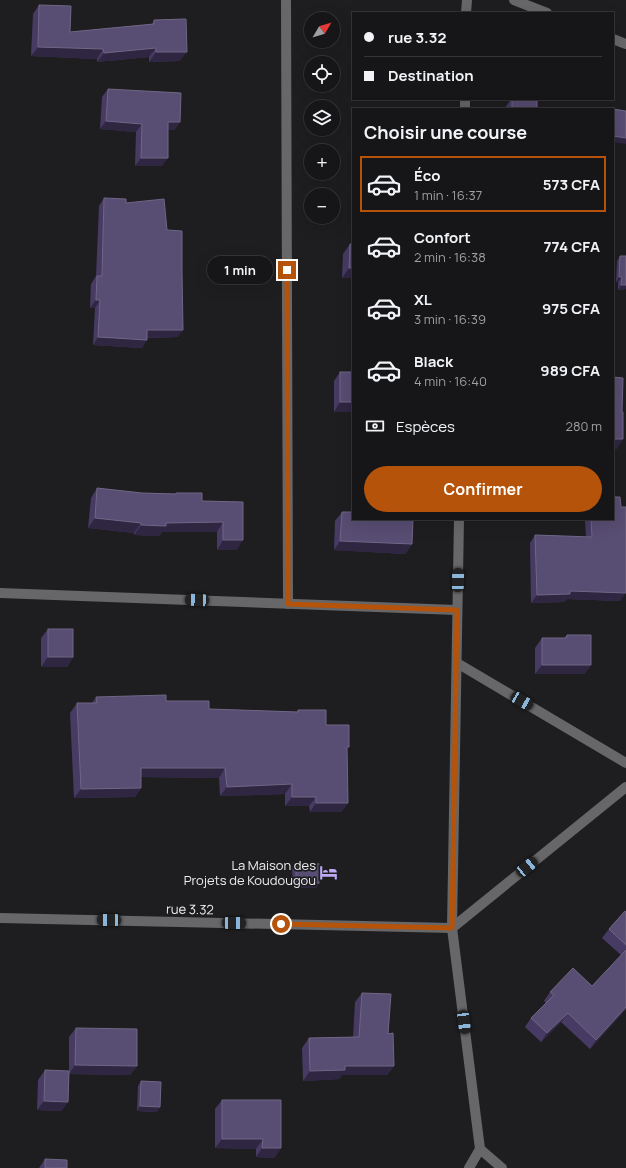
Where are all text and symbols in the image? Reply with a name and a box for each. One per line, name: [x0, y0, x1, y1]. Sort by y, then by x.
north arrow: [304, 12, 340, 48]
map controls: [304, 12, 340, 224]
text: rue 3.32: [388, 27, 446, 48]
button: locate: [304, 56, 340, 92]
text: Destination: [388, 65, 474, 86]
button: layers: [304, 100, 340, 136]
text: Choisir une course: [364, 120, 527, 144]
button: +: [304, 144, 340, 180]
text: Éco: [414, 165, 440, 186]
icon: car: [366, 166, 402, 202]
text: 573 CFA: [543, 174, 600, 195]
text: 1 min · 16:37: [414, 186, 482, 204]
button: −: [304, 188, 340, 224]
text: Confort: [414, 227, 471, 248]
icon: car: [366, 228, 402, 264]
text: 774 CFA: [544, 236, 600, 257]
text: 2 min · 16:38: [414, 248, 486, 266]
callout: 1 min: [207, 256, 273, 284]
text: 1 min: [224, 261, 256, 279]
route end: [278, 261, 296, 279]
text: XL: [414, 289, 432, 310]
icon: car: [366, 290, 402, 326]
text: 975 CFA: [542, 298, 600, 319]
text: 3 min · 16:39: [414, 310, 486, 328]
text: Black: [414, 351, 453, 372]
icon: car: [366, 352, 402, 388]
text: 989 CFA: [540, 360, 600, 381]
text: 4 min · 16:40: [414, 372, 487, 390]
icon: cash: [364, 415, 386, 437]
text: Espèces: [396, 416, 455, 437]
text: 280 m: [565, 417, 602, 435]
button: Confirmer: [364, 466, 602, 512]
car: [452, 568, 464, 592]
car: [185, 594, 209, 606]
car: [509, 690, 535, 712]
car: [514, 855, 540, 879]
place label: La Maison des Projets de Koudougou: [184, 856, 316, 889]
hotel icon: La Maison des Projets de Koudougou: [319, 862, 339, 882]
street label: rue 3.32: [166, 900, 214, 918]
car: [97, 914, 121, 926]
route start: [272, 915, 290, 933]
car: [222, 917, 246, 929]
car: [457, 1009, 471, 1035]

